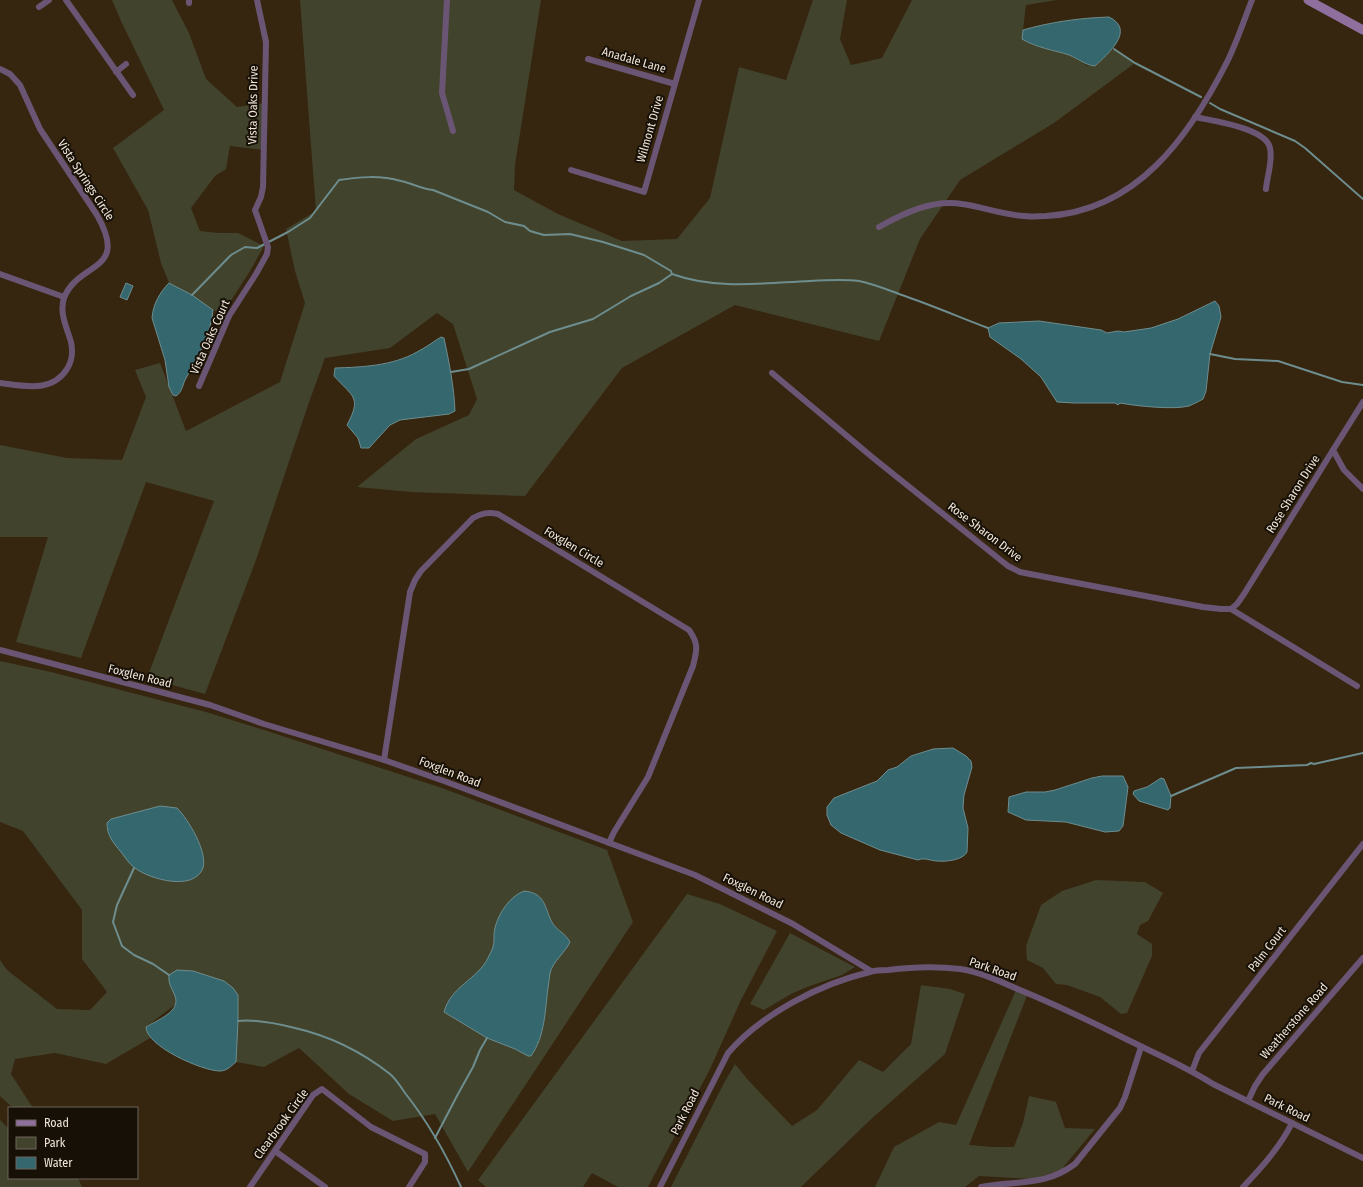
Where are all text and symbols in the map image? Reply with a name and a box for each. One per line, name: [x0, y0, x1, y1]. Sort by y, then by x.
street label: Anadale Lane: [600, 44, 668, 76]
street label: Vista Oaks Drive: [245, 65, 261, 145]
street label: Wilmont Drive: [634, 94, 666, 164]
street label: Vista Springs Circle: [55, 137, 117, 223]
street label: Vista Oaks Court: [187, 297, 233, 376]
street label: Rose Sharon Drive: [1263, 452, 1323, 536]
street label: Rose Sharon Drive: [945, 500, 1025, 565]
street label: Foxglen Circle: [542, 524, 606, 570]
street label: Foxglen Road: [107, 661, 173, 691]
street label: Foxglen Road: [417, 754, 483, 790]
street label: Foxglen Road: [721, 870, 785, 912]
street label: Palm Court: [1245, 924, 1289, 974]
street label: Park Road: [968, 954, 1018, 984]
street label: Weatherstone Road: [1257, 980, 1331, 1062]
street label: Clearbrook Circle: [251, 1086, 311, 1162]
street label: Park Road: [668, 1087, 702, 1137]
street label: Park Road: [1262, 1091, 1312, 1125]
legend: [8, 1107, 138, 1179]
text: Road: [44, 1116, 69, 1130]
text: Park: [44, 1136, 66, 1150]
text: Water: [44, 1156, 73, 1170]

